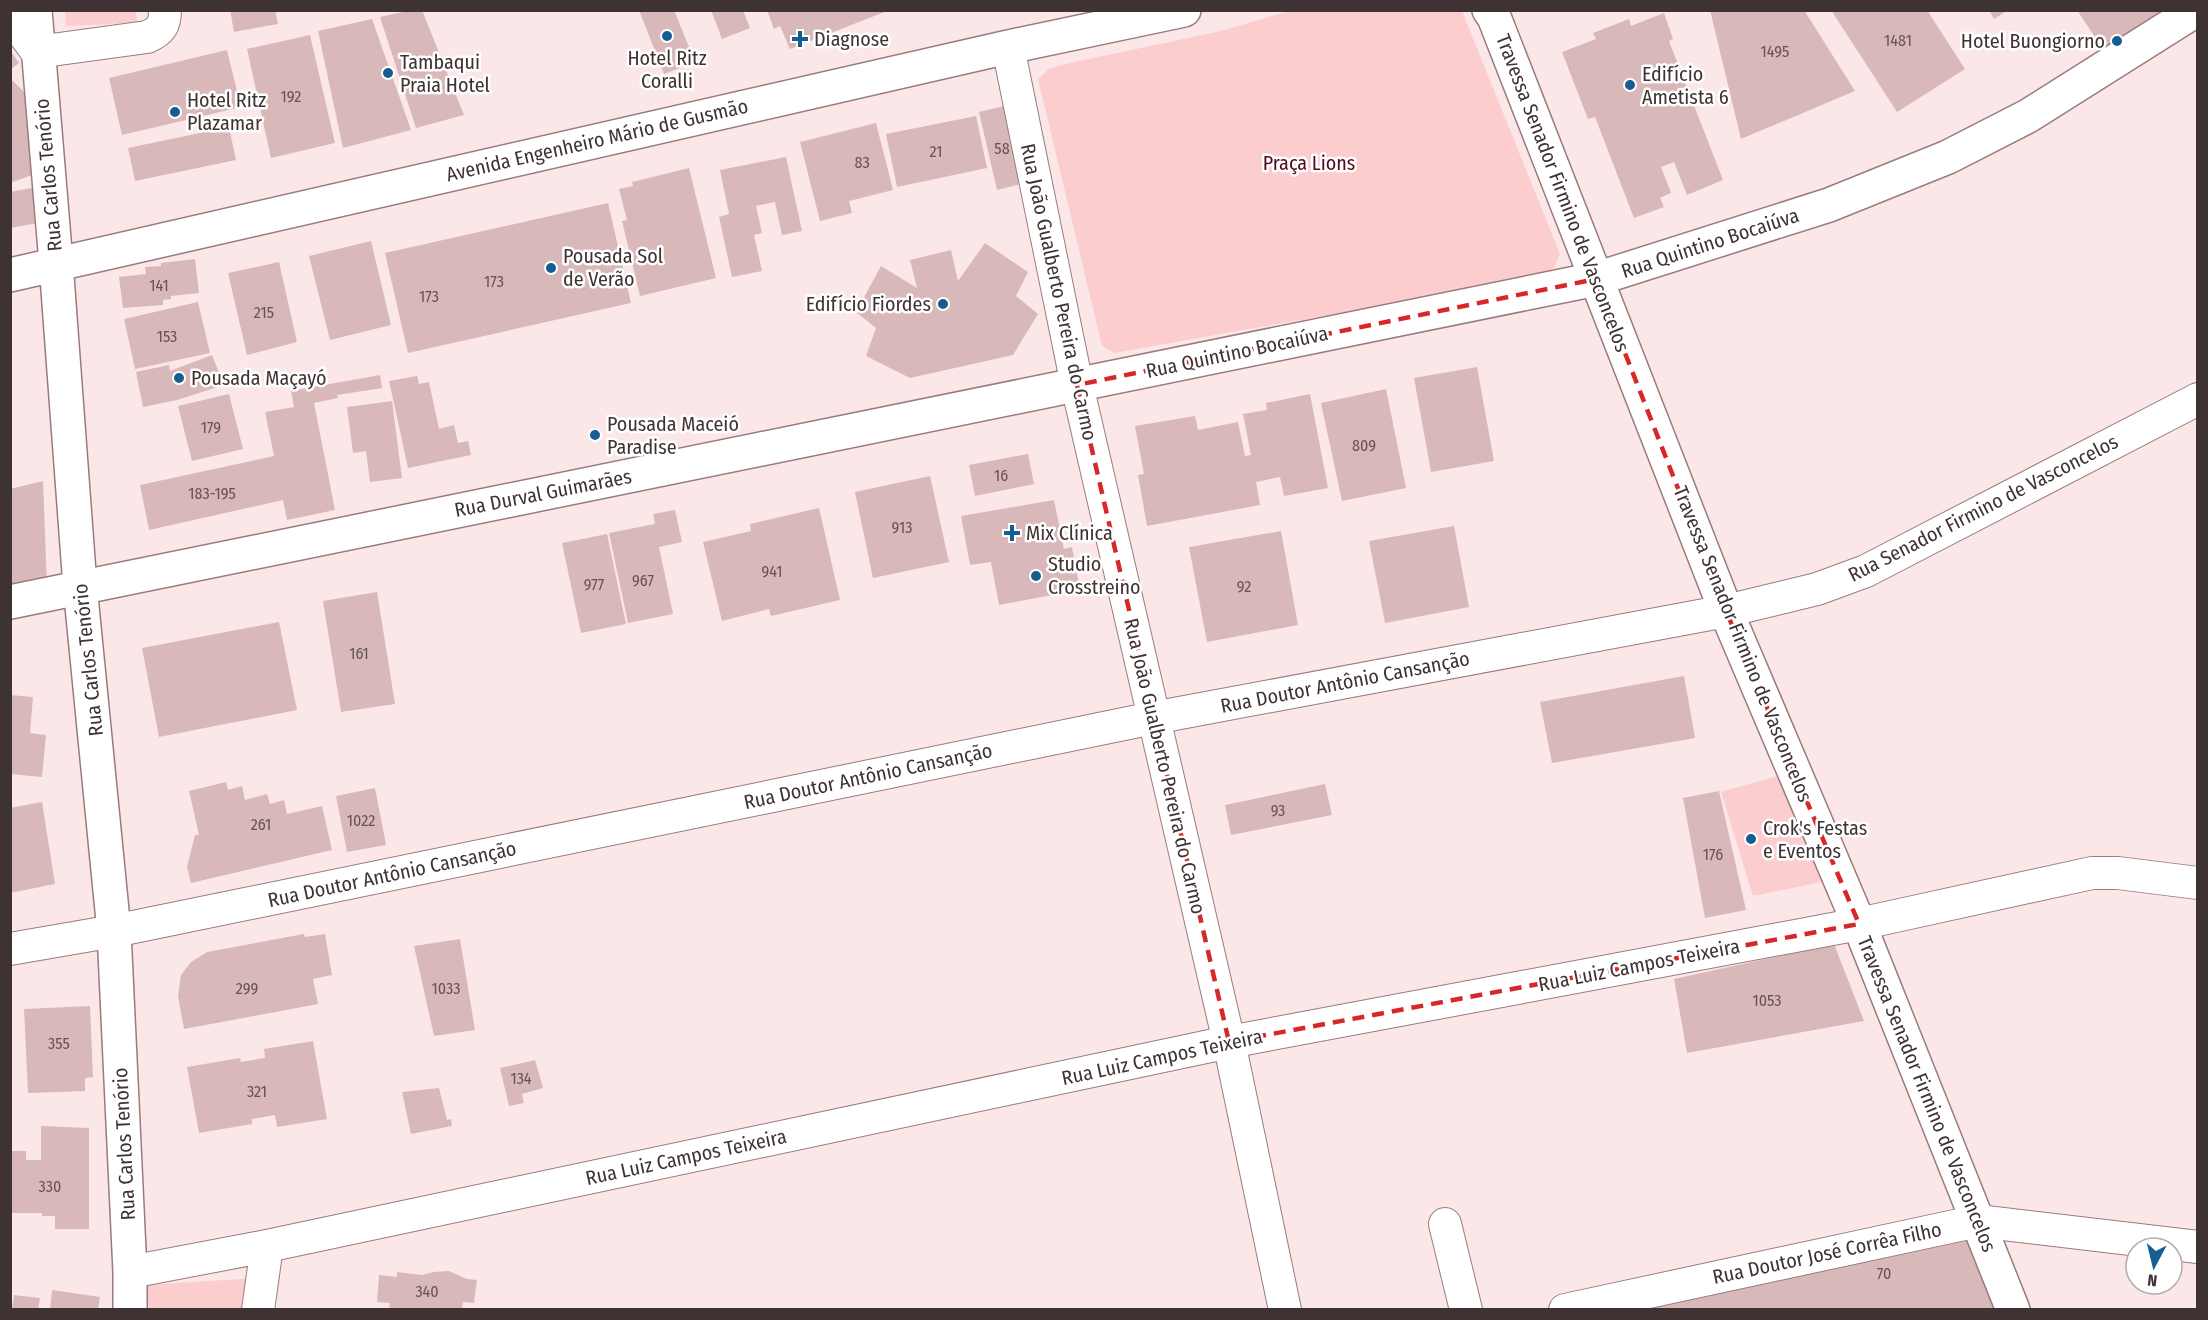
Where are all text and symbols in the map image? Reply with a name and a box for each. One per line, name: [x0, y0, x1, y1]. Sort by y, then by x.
place label: Diagnose: [814, 27, 889, 51]
marker: Hotel Ritz Coralli: [660, 29, 674, 43]
place label: Hotel Buongiorno: [1961, 29, 2105, 53]
marker: Diagnose: [791, 30, 809, 48]
street label: Travessa Senador Firmino de Vasconcelos: [1491, 31, 1635, 355]
house number: 1481: [1884, 31, 1912, 50]
marker: Hotel Buongiorno: [2110, 34, 2124, 48]
house number: 1495: [1761, 42, 1789, 61]
place label: Hotel Ritz Coralli: [627, 46, 707, 93]
place label: Tambaqui Praia Hotel: [400, 50, 490, 97]
place label: Edifício Ametista 6: [1642, 62, 1729, 109]
marker: Tambaqui Praia Hotel: [381, 66, 395, 80]
marker: Edifício Ametista 6: [1623, 78, 1637, 92]
house number: 192: [281, 87, 301, 106]
place label: Hotel Ritz Plazamar: [187, 88, 266, 135]
street label: Avenida Engenheiro Mário de Gusmão: [444, 94, 750, 186]
street label: Rua Carlos Tenório: [29, 98, 67, 252]
marker: Hotel Ritz Plazamar: [168, 105, 182, 119]
house number: 58: [994, 139, 1010, 158]
street label: Rua João Gualberto Pereira do Carmo: [1016, 141, 1102, 443]
house number: 21: [930, 142, 942, 161]
park label: Praça Lions: [1263, 151, 1355, 175]
house number: 83: [854, 153, 870, 172]
street label: Rua Quintino Bocaiúva: [1618, 203, 1802, 283]
place label: Pousada Sol de Verão: [563, 244, 663, 291]
marker: Pousada Sol de Verão: [544, 261, 558, 275]
house number: 173: [484, 272, 504, 291]
house number: 141: [149, 276, 169, 295]
house number: 173: [419, 287, 439, 306]
place label: Edifício Fiordes: [806, 292, 931, 316]
marker: Edifício Fiordes: [936, 297, 950, 311]
house number: 215: [254, 303, 274, 322]
street label: Rua Quintino Bocaiúva: [1144, 321, 1330, 383]
house number: 153: [157, 327, 177, 346]
place label: Pousada Maçayó: [191, 366, 327, 390]
marker: Pousada Maçayó: [172, 371, 186, 385]
place label: Pousada Maceió Paradise: [607, 412, 739, 459]
house number: 179: [201, 418, 221, 437]
marker: Pousada Maceió Paradise: [588, 428, 602, 442]
street label: Rua Senador Firmino de Vasconcelos: [1844, 429, 2122, 587]
house number: 809: [1352, 436, 1376, 455]
street label: Rua Durval Guimarães: [452, 464, 634, 522]
house number: 16: [994, 466, 1008, 485]
street label: Travessa Senador Firmino de Vasconcelos: [1669, 483, 1817, 805]
house number: 183-195: [188, 484, 236, 503]
house number: 913: [892, 518, 912, 537]
place label: Mix Clínica: [1026, 521, 1113, 545]
marker: Mix Clínica: [1003, 524, 1021, 542]
place label: Studio Crosstreino: [1048, 552, 1141, 599]
house number: 941: [762, 562, 782, 581]
marker: Studio Crosstreino: [1029, 569, 1043, 583]
house number: 967: [632, 571, 654, 590]
house number: 977: [584, 575, 605, 594]
house number: 92: [1237, 577, 1251, 596]
street label: Rua Carlos Tenório: [68, 583, 108, 737]
street label: Rua João Gualberto Pereira do Carmo: [1119, 616, 1211, 916]
house number: 161: [349, 644, 369, 663]
street label: Rua Doutor Antônio Cansanção: [1218, 646, 1472, 718]
street label: Rua Doutor Antônio Cansanção: [742, 738, 994, 814]
house number: 93: [1271, 801, 1285, 820]
house number: 1022: [347, 811, 375, 830]
house number: 261: [251, 815, 271, 834]
place label: Crok's Festas e Eventos: [1763, 816, 1867, 863]
marker: Crok's Festas e Eventos: [1744, 832, 1758, 846]
street label: Rua Doutor Antônio Cansanção: [266, 836, 518, 912]
house number: 176: [1703, 845, 1723, 864]
street label: Travessa Senador Firmino de Vasconcelos: [1853, 933, 2001, 1255]
street label: Rua Luiz Campos Teixeira: [1536, 934, 1742, 996]
house number: 299: [236, 979, 258, 998]
house number: 1033: [432, 979, 460, 998]
house number: 1053: [1752, 991, 1782, 1010]
street label: Rua Luiz Campos Teixeira: [1059, 1024, 1265, 1090]
house number: 355: [48, 1034, 70, 1053]
street label: Rua Carlos Tenório: [108, 1067, 140, 1221]
house number: 134: [510, 1069, 532, 1088]
house number: 321: [247, 1082, 267, 1101]
street label: Rua Luiz Campos Teixeira: [583, 1124, 789, 1190]
house number: 330: [39, 1177, 61, 1196]
street label: Rua Doutor José Corrêa Filho: [1710, 1217, 1944, 1289]
north arrow: [2124, 1236, 2184, 1296]
house number: 70: [1877, 1264, 1891, 1283]
text: N: [2146, 1270, 2158, 1290]
house number: 340: [415, 1282, 439, 1301]

